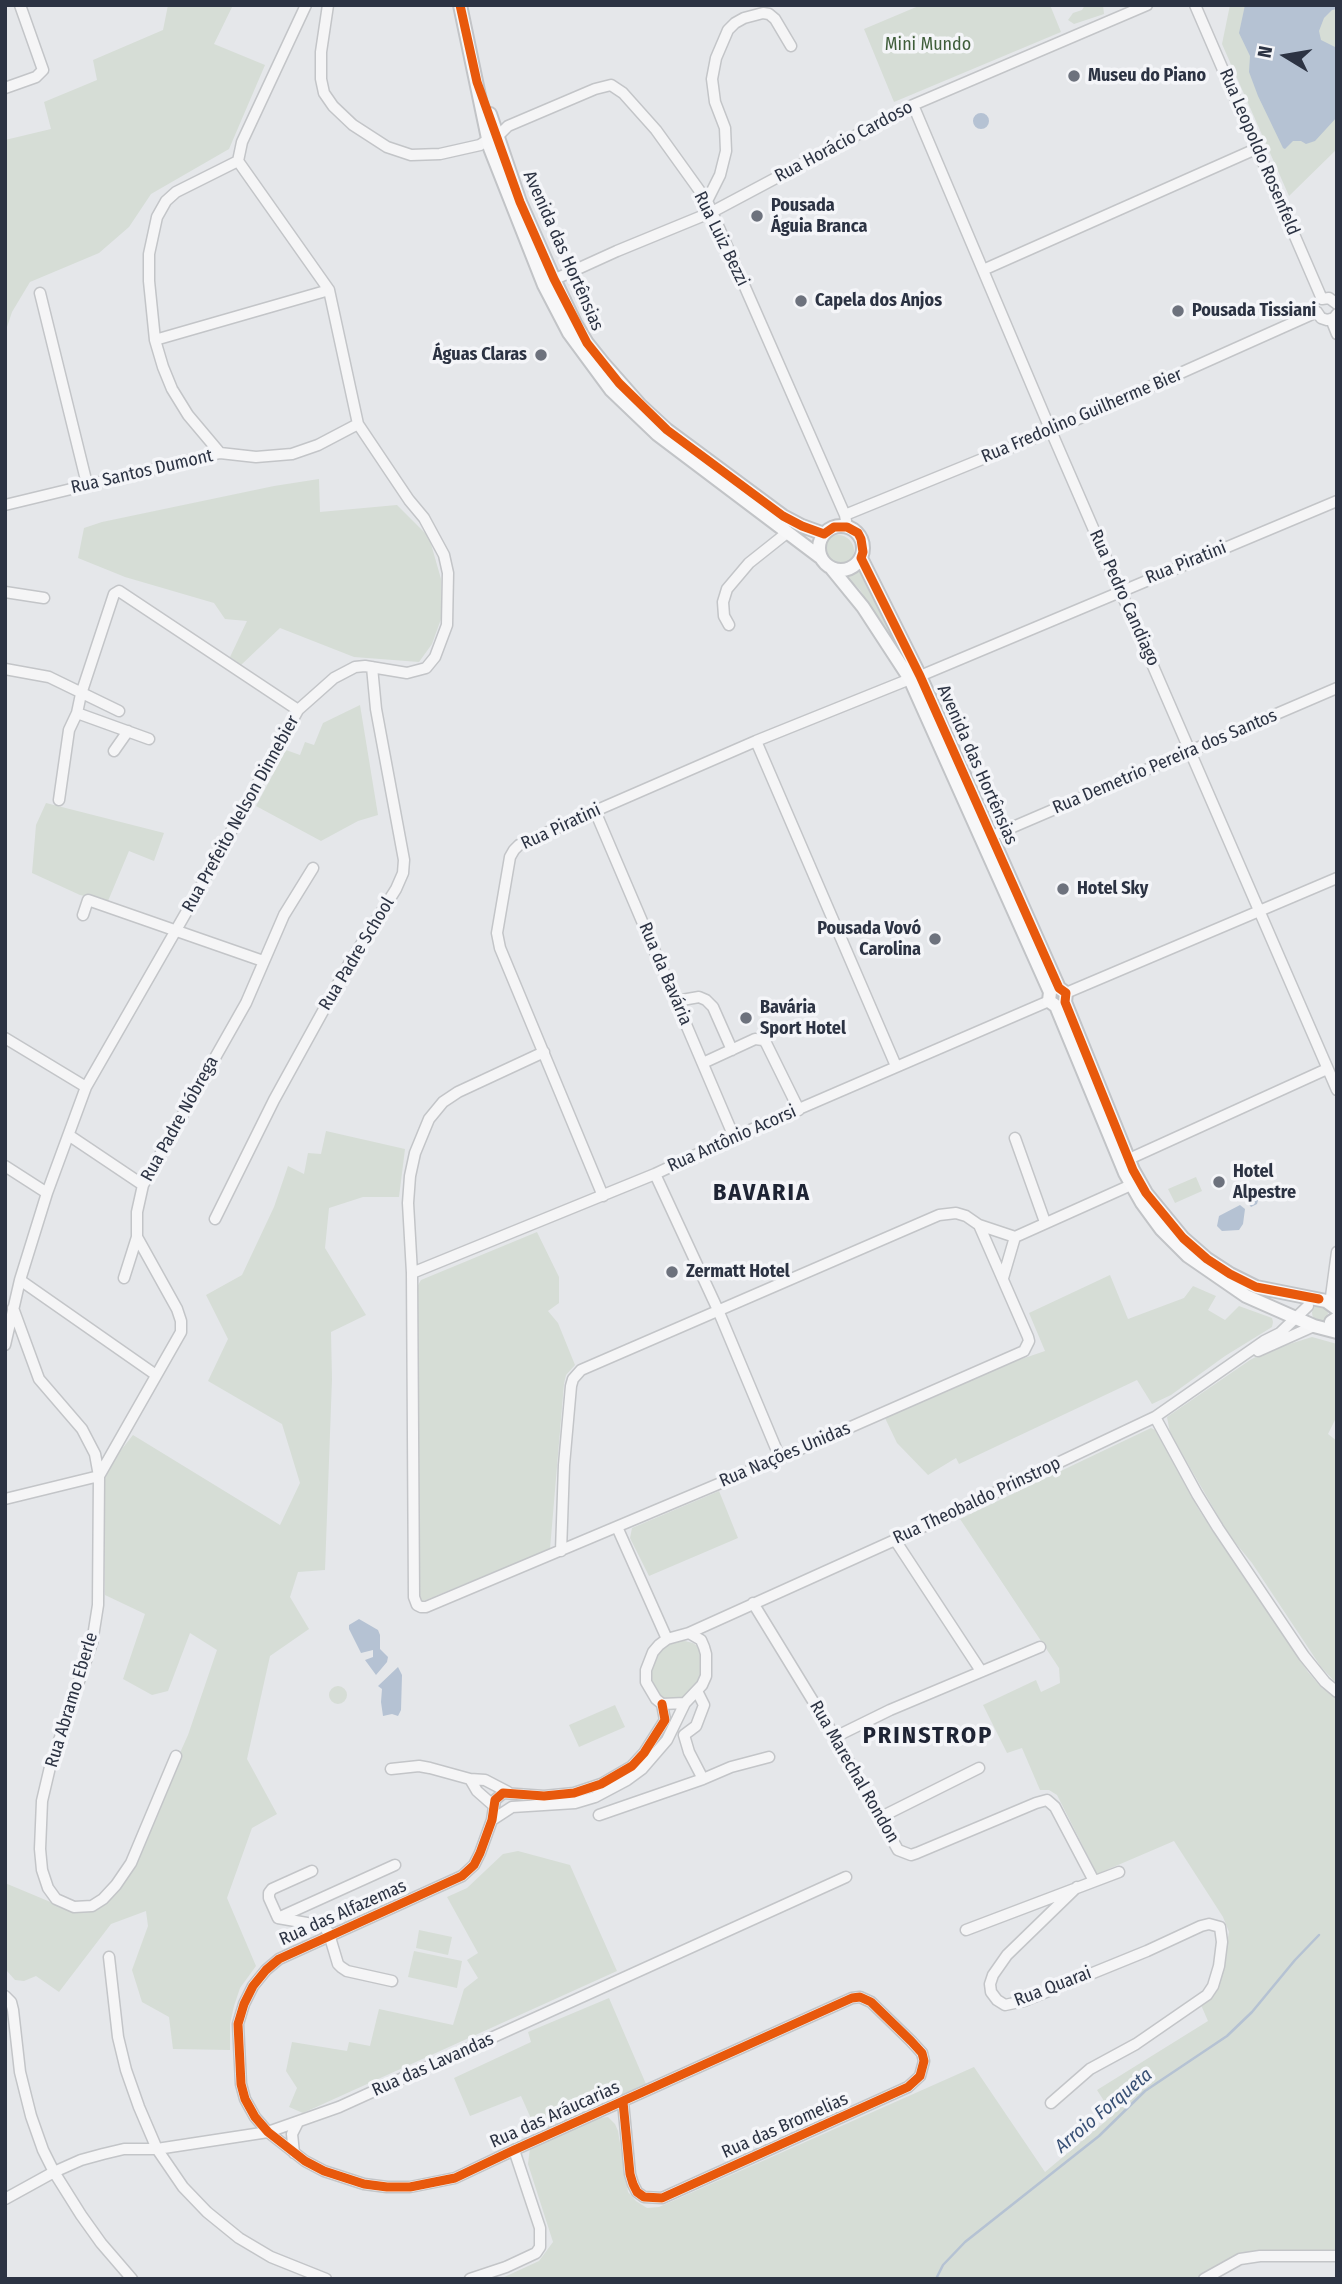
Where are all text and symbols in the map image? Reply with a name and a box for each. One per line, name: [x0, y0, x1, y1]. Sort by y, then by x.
north arrow: [1251, 21, 1321, 91]
park label: Mini Mundo: [885, 34, 971, 56]
text: N: [1253, 44, 1277, 60]
place label: Museu do Piano: [1088, 65, 1206, 87]
street label: Rua Leopoldo Rosenfeld: [1214, 65, 1304, 239]
marker: Museu do Piano: [1066, 68, 1082, 84]
street label: Rua Horácio Cardoso: [771, 97, 917, 187]
street label: Avenida das Hortênsias: [518, 168, 608, 334]
street label: Rua Luiz Bezzi: [689, 188, 753, 290]
place label: Pousada Águia Branca: [771, 195, 867, 238]
marker: Pousada Águia Branca: [749, 208, 765, 224]
place label: Capela dos Anjos: [815, 290, 942, 312]
marker: Capela dos Anjos: [793, 293, 809, 309]
place label: Pousada Tissiani: [1192, 300, 1316, 322]
marker: Pousada Tissiani: [1170, 303, 1186, 319]
place label: Águas Claras: [433, 344, 527, 366]
marker: Águas Claras: [533, 347, 549, 363]
street label: Rua Fredolino Guilherme Bier: [978, 364, 1186, 468]
street label: Rua Santos Dumont: [69, 445, 215, 499]
street label: Rua Pedro Candiago: [1084, 527, 1164, 669]
street label: Rua Piratini: [1142, 537, 1230, 589]
street label: Avenida das Hortênsias: [932, 682, 1022, 848]
street label: Rua Demetrio Pereira dos Santos: [1050, 705, 1280, 819]
street label: Rua Prefeito Nelson Dinnebier: [178, 712, 304, 916]
street label: Rua Piratini: [518, 799, 604, 855]
place label: Hotel Sky: [1077, 878, 1148, 900]
marker: Hotel Sky: [1055, 881, 1071, 897]
street label: Rua Padre School: [315, 894, 399, 1014]
place label: Pousada Vovó Carolina: [817, 918, 921, 960]
street label: Rua da Bavária: [634, 919, 696, 1029]
marker: Pousada Vovó Carolina: [927, 931, 943, 947]
place label: Bavária Sport Hotel: [760, 997, 846, 1040]
marker: Bavária Sport Hotel: [738, 1010, 754, 1026]
street label: Rua Padre Nóbrega: [137, 1053, 223, 1185]
street label: Rua Antônio Acorsi: [664, 1101, 800, 1177]
place label: Hotel Alpestre: [1233, 1161, 1296, 1204]
marker: Hotel Alpestre: [1211, 1174, 1227, 1190]
district label: BAVARIA: [714, 1179, 810, 1207]
place label: Zermatt Hotel: [686, 1261, 790, 1283]
marker: Zermatt Hotel: [664, 1264, 680, 1280]
street label: Rua Nações Unidas: [716, 1418, 854, 1492]
street label: Rua Theobaldo Prinstrop: [890, 1453, 1064, 1549]
street label: Rua Abramo Eberle: [41, 1630, 103, 1770]
street label: Rua Marechal Rondon: [805, 1697, 903, 1847]
district label: PRINSTROP: [864, 1722, 992, 1750]
street label: Rua das Alfazemas: [276, 1875, 410, 1951]
street label: Rua Quarai: [1011, 1962, 1095, 2012]
street label: Rua das Lavandas: [369, 2028, 497, 2102]
water label: Arroio Forqueta: [1051, 2064, 1157, 2158]
street label: Rua das Aráucarias: [487, 2077, 623, 2153]
street label: Rua das Bromelias: [718, 2088, 852, 2164]

